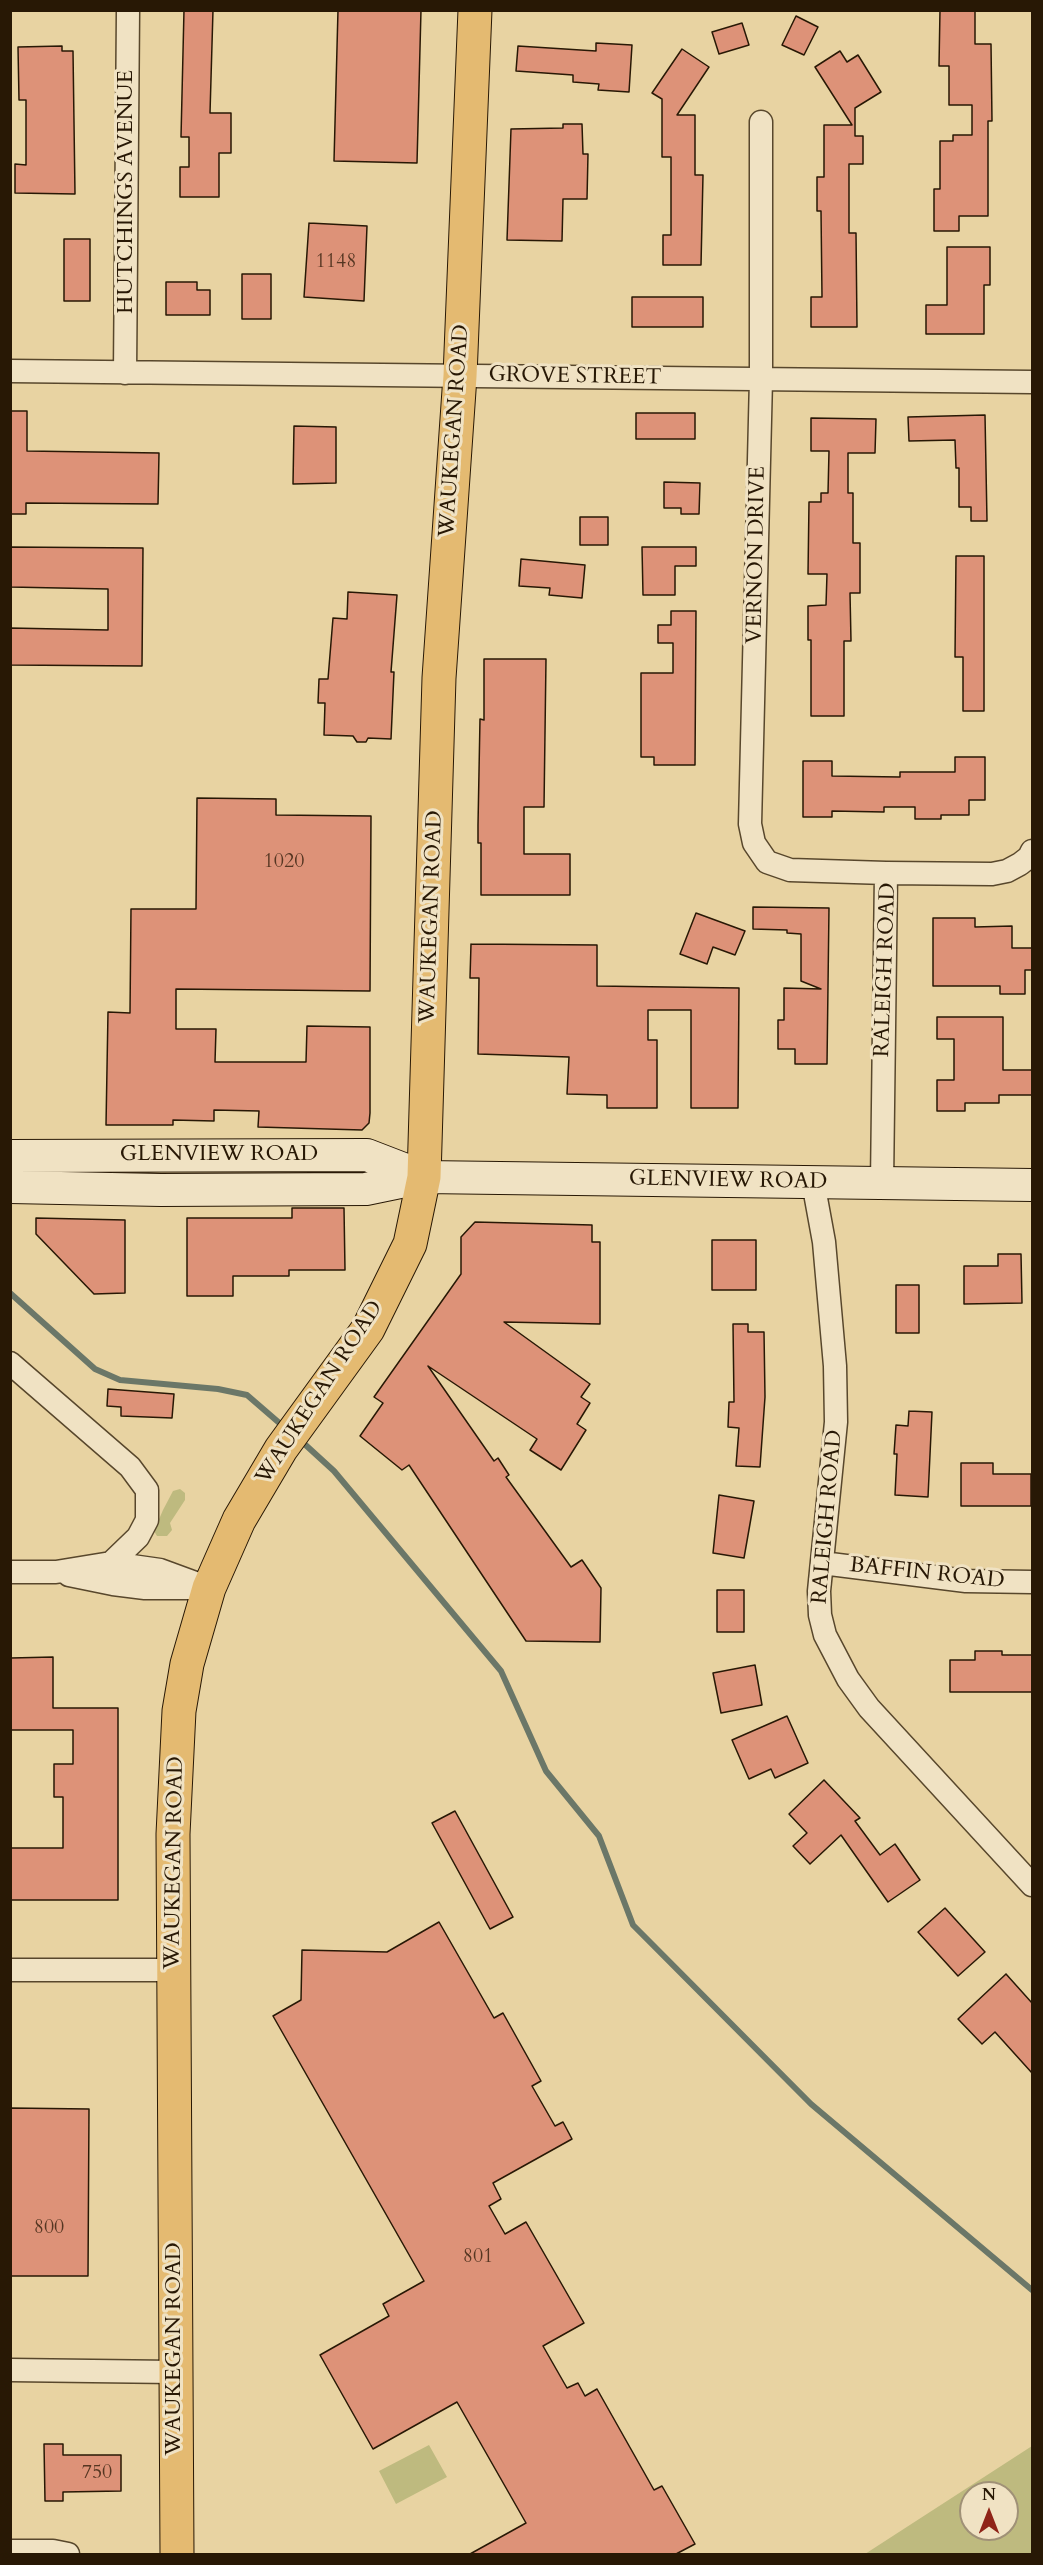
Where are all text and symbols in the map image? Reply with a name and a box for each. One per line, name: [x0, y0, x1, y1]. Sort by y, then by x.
street label: HUTCHINGS AVENUE: [114, 70, 140, 314]
house number: 1148: [316, 250, 356, 274]
street label: WAUKEGAN ROAD: [434, 324, 476, 538]
street label: GROVE STREET: [488, 362, 662, 392]
street label: VERNON DRIVE: [742, 466, 772, 644]
street label: WAUKEGAN ROAD: [415, 810, 449, 1024]
house number: 1020: [264, 850, 304, 874]
street label: RALEIGH ROAD: [870, 882, 902, 1058]
street label: GLENVIEW ROAD: [120, 1142, 318, 1168]
street label: GLENVIEW ROAD: [629, 1166, 827, 1196]
street label: WAUKEGAN ROAD: [251, 1296, 389, 1490]
street label: RALEIGH ROAD: [807, 1429, 849, 1605]
street label: BAFFIN ROAD: [848, 1553, 1006, 1595]
street label: WAUKEGAN ROAD: [160, 1756, 190, 1970]
house number: 800: [34, 2216, 64, 2240]
street label: WAUKEGAN ROAD: [162, 2242, 188, 2456]
house number: 801: [463, 2245, 493, 2269]
house number: 750: [82, 2461, 112, 2485]
north arrow: [959, 2481, 1019, 2541]
text: N: [982, 2484, 996, 2506]

